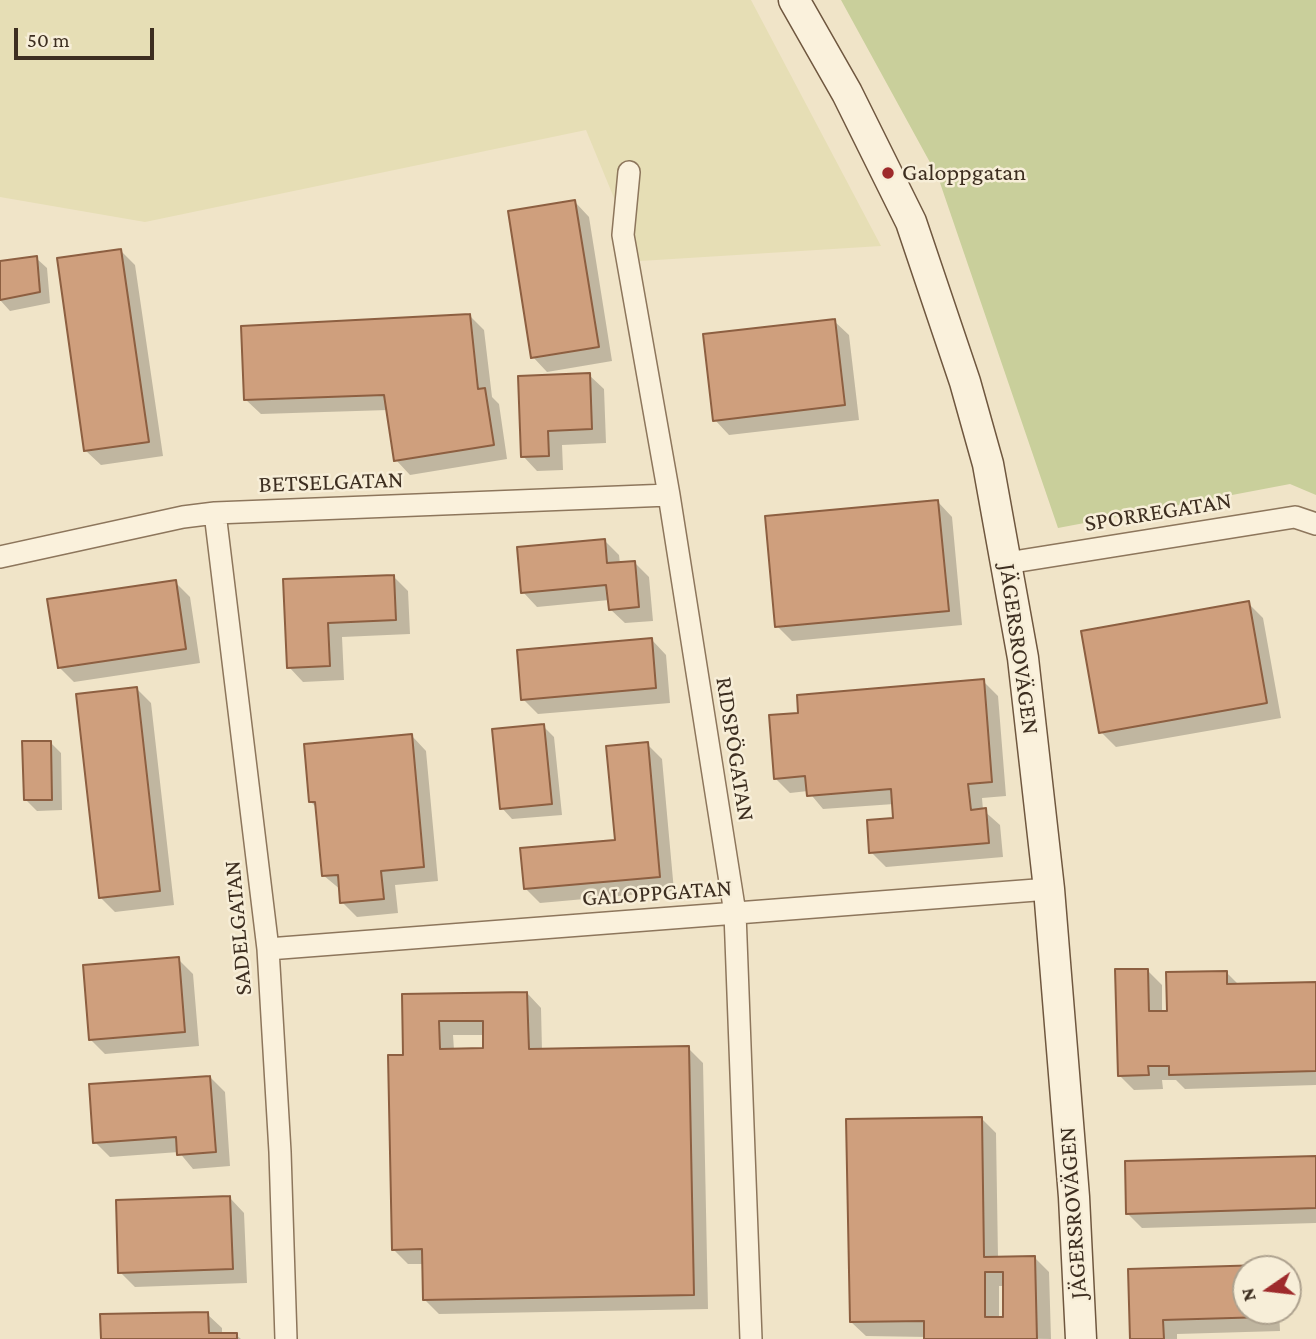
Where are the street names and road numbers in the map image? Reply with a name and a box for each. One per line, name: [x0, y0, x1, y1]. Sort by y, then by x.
street label: BETSELGATAN: [258, 465, 404, 499]
street label: SPORREGATAN: [1082, 486, 1234, 538]
street label: JÄGERSROVÄGEN: [993, 562, 1045, 736]
street label: RIDSPÖGATAN: [709, 675, 761, 823]
street label: SADELGATAN: [218, 859, 258, 997]
street label: GALOPPGATAN: [581, 873, 733, 913]
street label: JÄGERSROVÄGEN: [1053, 1126, 1093, 1300]

